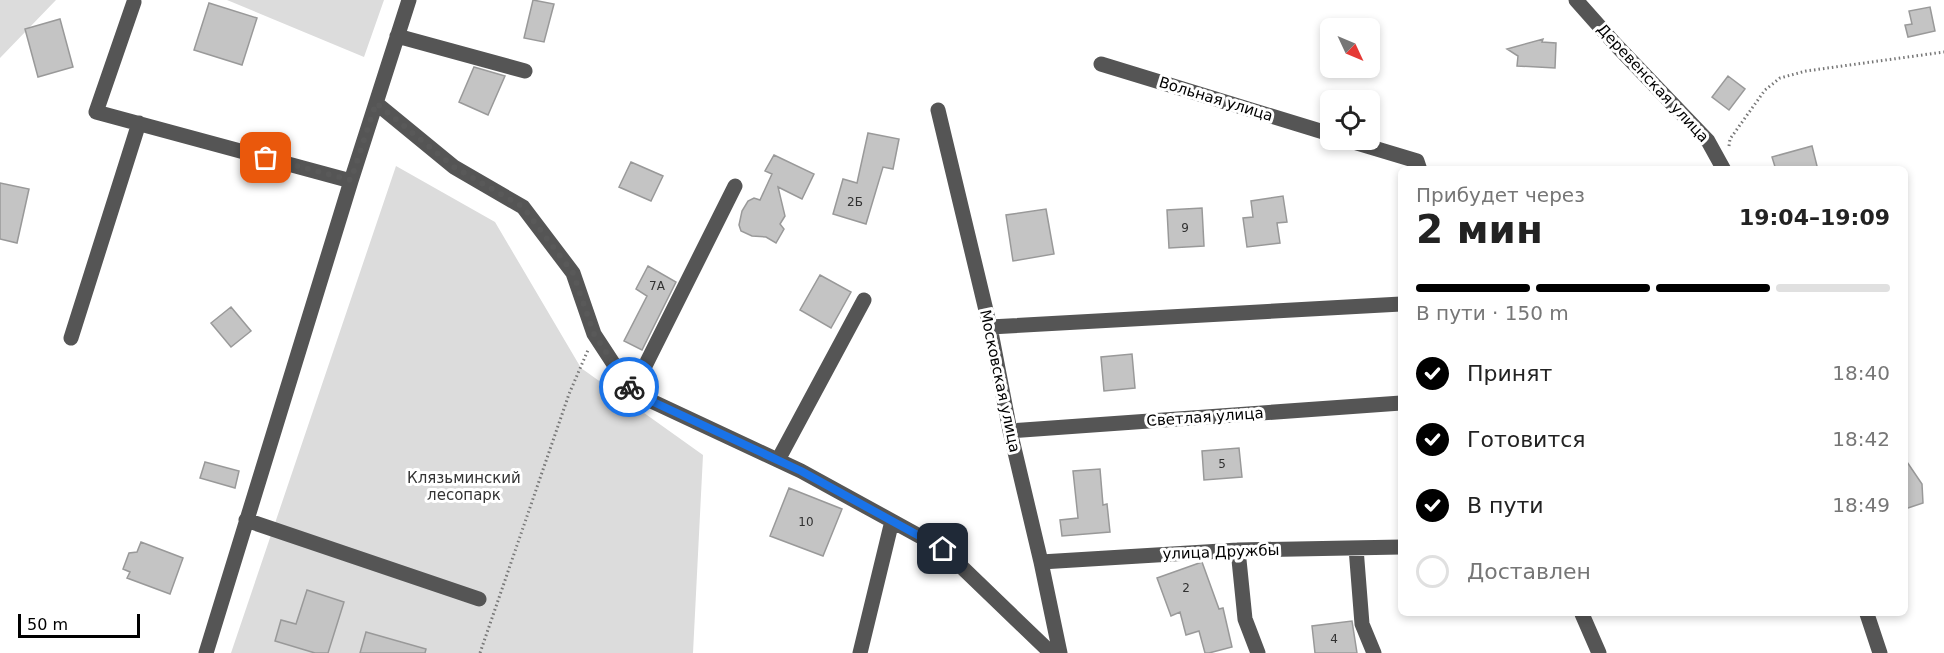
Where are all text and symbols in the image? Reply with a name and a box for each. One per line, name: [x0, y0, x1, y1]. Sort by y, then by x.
north arrow: [1320, 18, 1380, 78]
map controls: [1320, 18, 1380, 150]
street label: Деревенская улица: [1593, 20, 1713, 146]
street label: Вольная улица: [1157, 73, 1275, 125]
button: locate: [1320, 90, 1380, 150]
pin: [240, 132, 291, 183]
icon: bag: [249, 141, 282, 174]
text: Прибудет через: [1416, 183, 1585, 207]
house number: 2Б: [847, 195, 863, 209]
text: 19:04–19:09: [1739, 205, 1890, 230]
text: 2 мин: [1416, 207, 1543, 252]
house number: 9: [1181, 221, 1189, 235]
house number: 7А: [649, 279, 666, 293]
text: В пути · 150 m: [1416, 301, 1569, 325]
street label: Московская улица: [976, 308, 1024, 454]
courier: [599, 357, 659, 417]
icon: check: [1416, 357, 1449, 390]
text: Принят: [1467, 361, 1552, 386]
text: 18:40: [1832, 361, 1890, 385]
icon: bike: [613, 371, 646, 404]
street label: Светлая улица: [1146, 404, 1264, 430]
icon: check: [1416, 423, 1449, 456]
text: Готовится: [1467, 427, 1586, 452]
text: 18:42: [1832, 427, 1890, 451]
house number: 5: [1218, 457, 1226, 471]
park label: Клязьминский лесопарк: [407, 469, 521, 504]
icon: check: [1416, 489, 1449, 522]
text: В пути: [1467, 493, 1544, 518]
text: 18:49: [1832, 493, 1890, 517]
house number: 10: [798, 515, 814, 529]
pin: [917, 523, 968, 574]
icon: home: [926, 532, 959, 565]
street label: улица Дружбы: [1162, 541, 1280, 563]
text: Доставлен: [1467, 559, 1591, 584]
house number: 2: [1182, 581, 1190, 595]
scale bar: [18, 611, 140, 638]
text: 50 m: [27, 615, 68, 634]
house number: 4: [1330, 632, 1338, 646]

